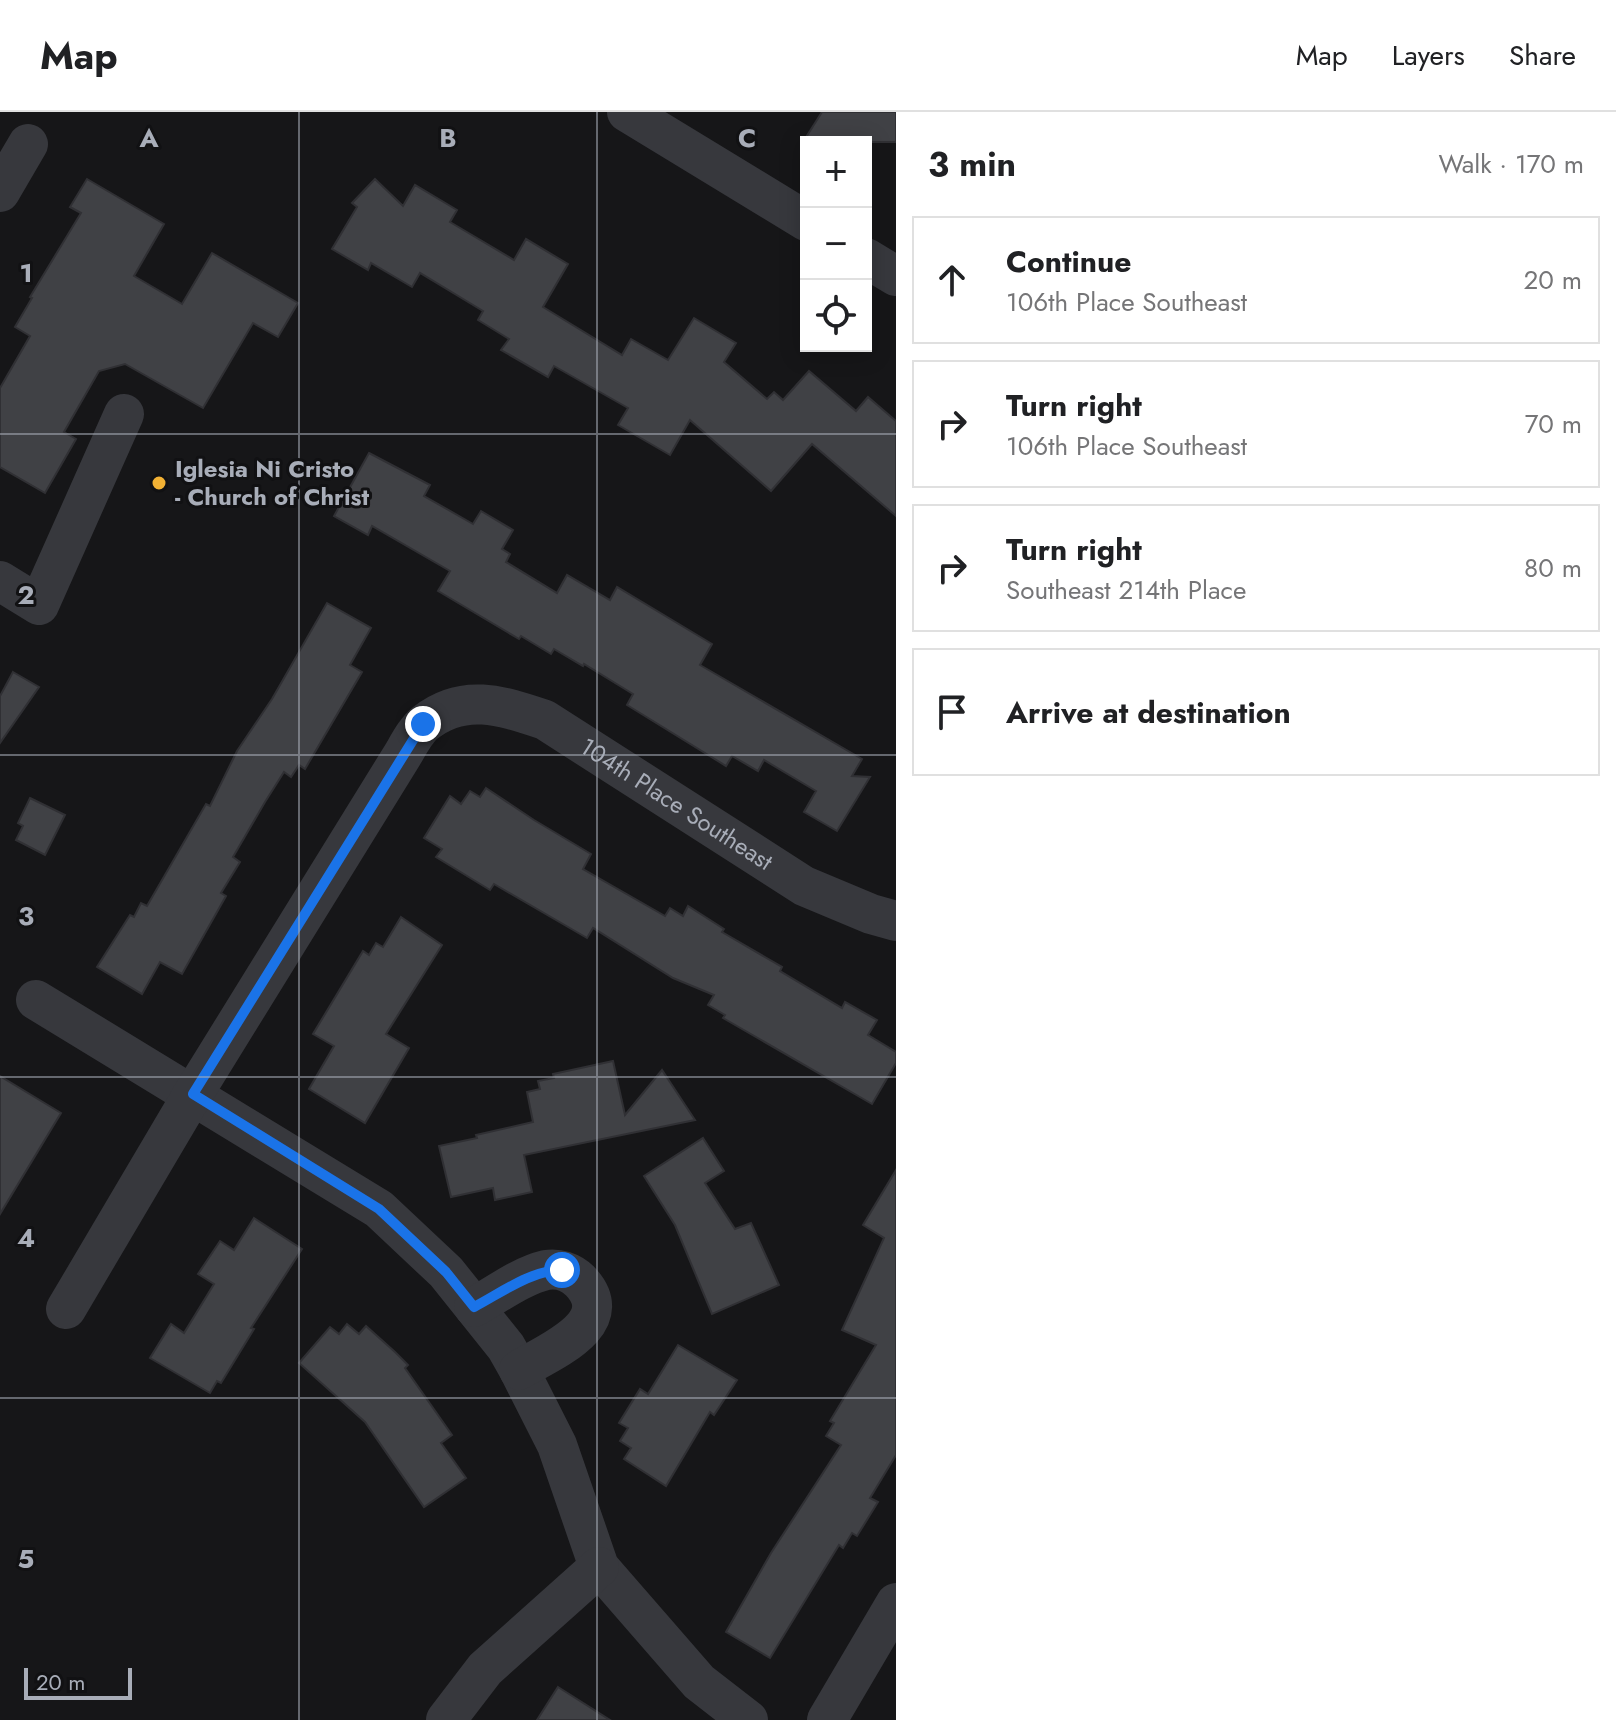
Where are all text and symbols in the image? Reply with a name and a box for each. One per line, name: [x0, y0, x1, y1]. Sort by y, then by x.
text: Map: [40, 28, 118, 83]
text: Map: [1296, 35, 1348, 76]
text: Layers: [1392, 35, 1465, 76]
text: Share: [1509, 35, 1576, 76]
text: A: [138, 119, 159, 157]
text: B: [439, 119, 457, 157]
text: C: [738, 119, 756, 157]
map controls: [800, 136, 872, 352]
button: +: [800, 136, 872, 208]
text: 3 min: [928, 140, 1016, 189]
text: Walk · 170 m: [1439, 145, 1584, 183]
button: −: [800, 208, 872, 280]
text: Continue: [1006, 240, 1132, 283]
text: 1: [19, 254, 33, 292]
icon: ahead: [930, 258, 974, 302]
text: 20 m: [1524, 261, 1582, 299]
button: locate: [800, 280, 872, 352]
text: 106th Place Southeast: [1006, 283, 1247, 321]
text: Turn right: [1006, 384, 1142, 427]
icon: right: [930, 402, 974, 446]
text: 70 m: [1525, 405, 1582, 443]
text: 106th Place Southeast: [1006, 427, 1247, 465]
place label: Iglesia Ni Cristo - Church of Christ: [175, 451, 370, 514]
marker: Iglesia Ni Cristo - Church of Christ: [150, 474, 168, 492]
text: Turn right: [1006, 528, 1142, 571]
icon: right: [930, 546, 974, 590]
text: 80 m: [1524, 549, 1582, 587]
text: Southeast 214th Place: [1006, 571, 1246, 609]
text: 2: [17, 576, 35, 614]
icon: arrive: [930, 690, 974, 734]
text: Arrive at destination: [1006, 691, 1291, 734]
route end: [405, 706, 441, 742]
street label: 104th Place Southeast: [574, 729, 780, 879]
text: 3: [18, 897, 34, 935]
text: 4: [17, 1219, 35, 1257]
route start: [544, 1252, 580, 1288]
text: 5: [18, 1540, 34, 1578]
scale bar: [24, 1664, 132, 1700]
text: 20 m: [36, 1666, 85, 1698]

